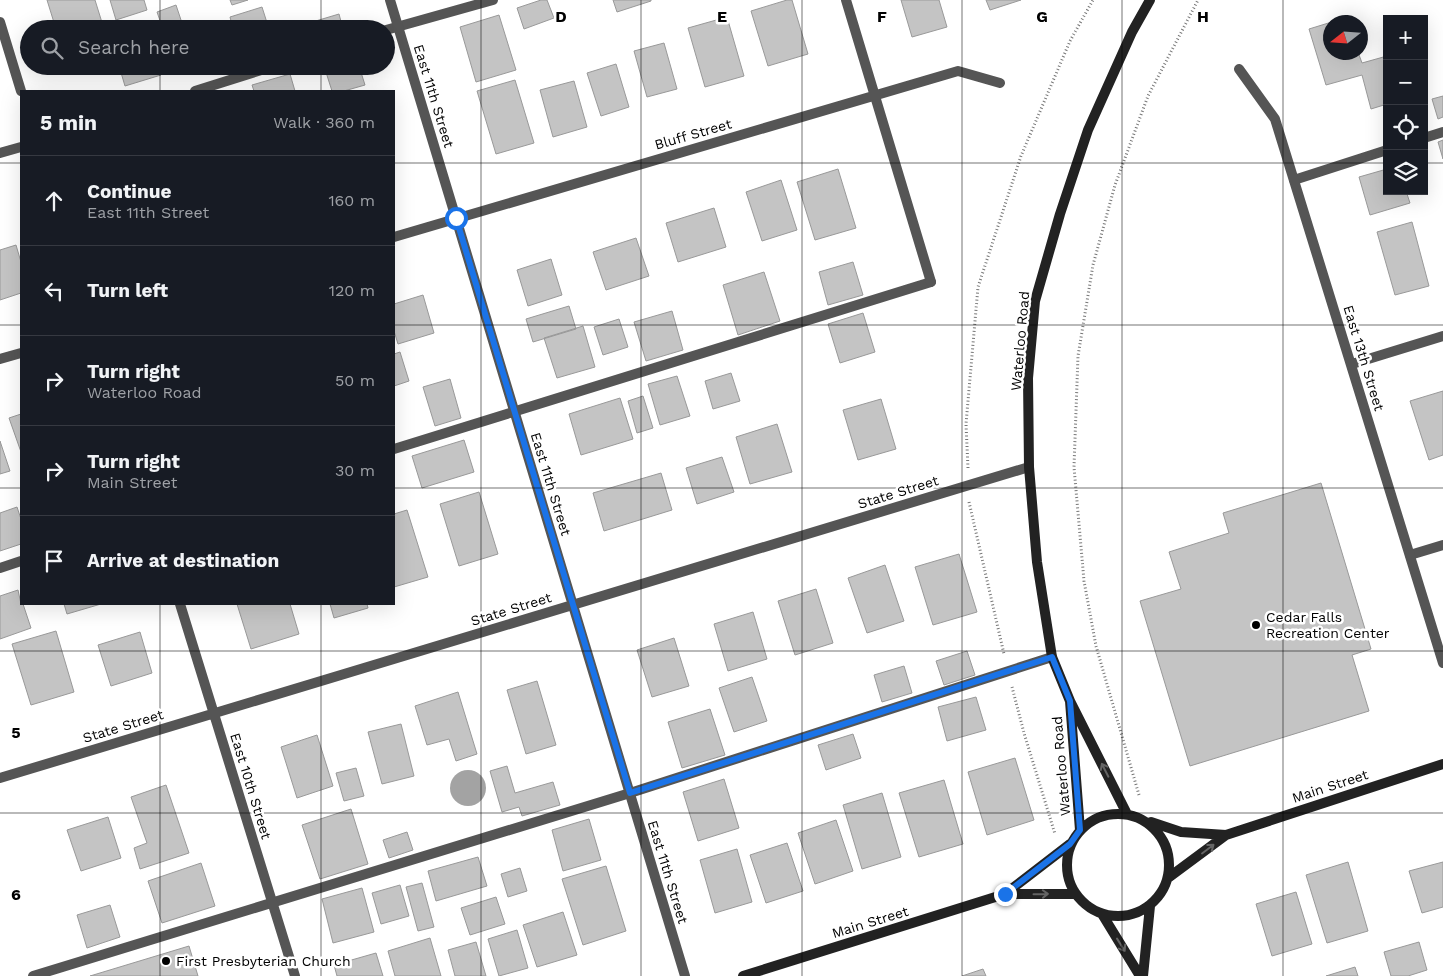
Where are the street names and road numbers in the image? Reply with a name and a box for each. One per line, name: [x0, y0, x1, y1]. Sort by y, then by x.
street label: East 11th Street: [411, 43, 457, 150]
street label: Bluff Street: [653, 115, 734, 153]
street label: Waterloo Road: [1008, 290, 1032, 392]
street label: East 13th Street: [1340, 303, 1388, 413]
street label: East 11th Street: [528, 431, 574, 538]
street label: State Street: [856, 472, 940, 512]
street label: State Street: [469, 589, 553, 629]
street label: State Street: [81, 706, 165, 746]
street label: Waterloo Road: [1049, 715, 1073, 817]
street label: East 10th Street: [227, 731, 275, 841]
street label: Main Street: [1290, 766, 1370, 806]
street label: East 11th Street: [645, 819, 691, 926]
street label: Main Street: [830, 903, 910, 941]

